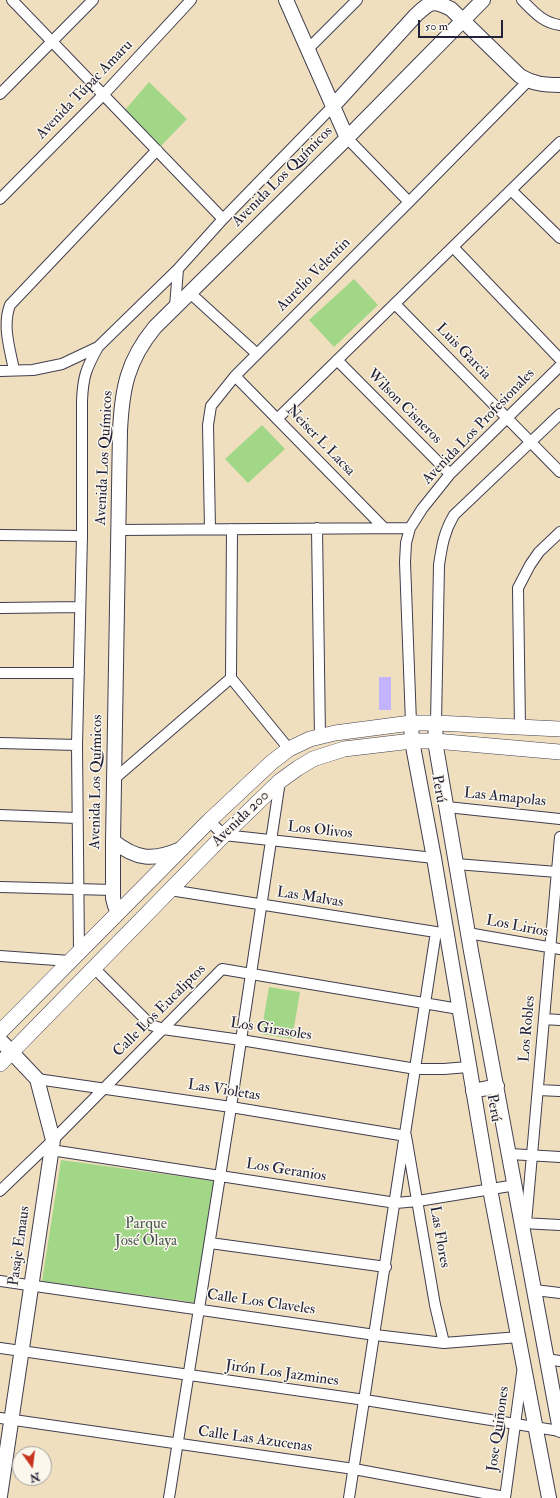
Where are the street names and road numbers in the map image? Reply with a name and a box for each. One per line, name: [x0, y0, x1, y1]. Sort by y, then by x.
street label: Avenida Túpac Amaru: [33, 37, 137, 143]
street label: Avenida Los Químicos: [229, 123, 337, 231]
street label: Aurelio Velentin: [273, 234, 355, 316]
street label: Luis Garcia: [432, 320, 494, 384]
street label: Avenida Los Profesionales: [419, 365, 539, 489]
street label: Wilson Cisneros: [363, 366, 445, 448]
street label: Avenida Los Químicos: [92, 390, 118, 526]
street label: Neiser L Lacsa: [282, 402, 358, 480]
street label: Avenida Los Químicos: [87, 714, 107, 850]
street label: Perú: [427, 774, 449, 804]
street label: Las Amapolas: [463, 785, 547, 811]
street label: Avenida 200: [208, 787, 274, 851]
street label: Los Olivos: [287, 819, 353, 843]
street label: Las Malvas: [275, 884, 345, 912]
street label: Los Lirios: [484, 912, 550, 942]
street label: Calle Los Eucaliptos: [110, 961, 210, 1061]
street label: Los Robles: [516, 995, 540, 1063]
street label: Los Girasoles: [229, 1015, 313, 1045]
street label: Las Violetas: [186, 1076, 262, 1106]
street label: Perú: [482, 1093, 504, 1123]
street label: Los Geranios: [245, 1156, 327, 1186]
street label: Pasaje Emaus: [5, 1205, 35, 1287]
street label: Las Flores: [425, 1205, 453, 1269]
street label: Calle Los Claveles: [206, 1286, 316, 1320]
street label: Jirón Los Jazmines: [224, 1357, 340, 1391]
street label: Jose Quiñones: [484, 1385, 514, 1473]
street label: Calle Las Azucenas: [197, 1423, 313, 1457]

